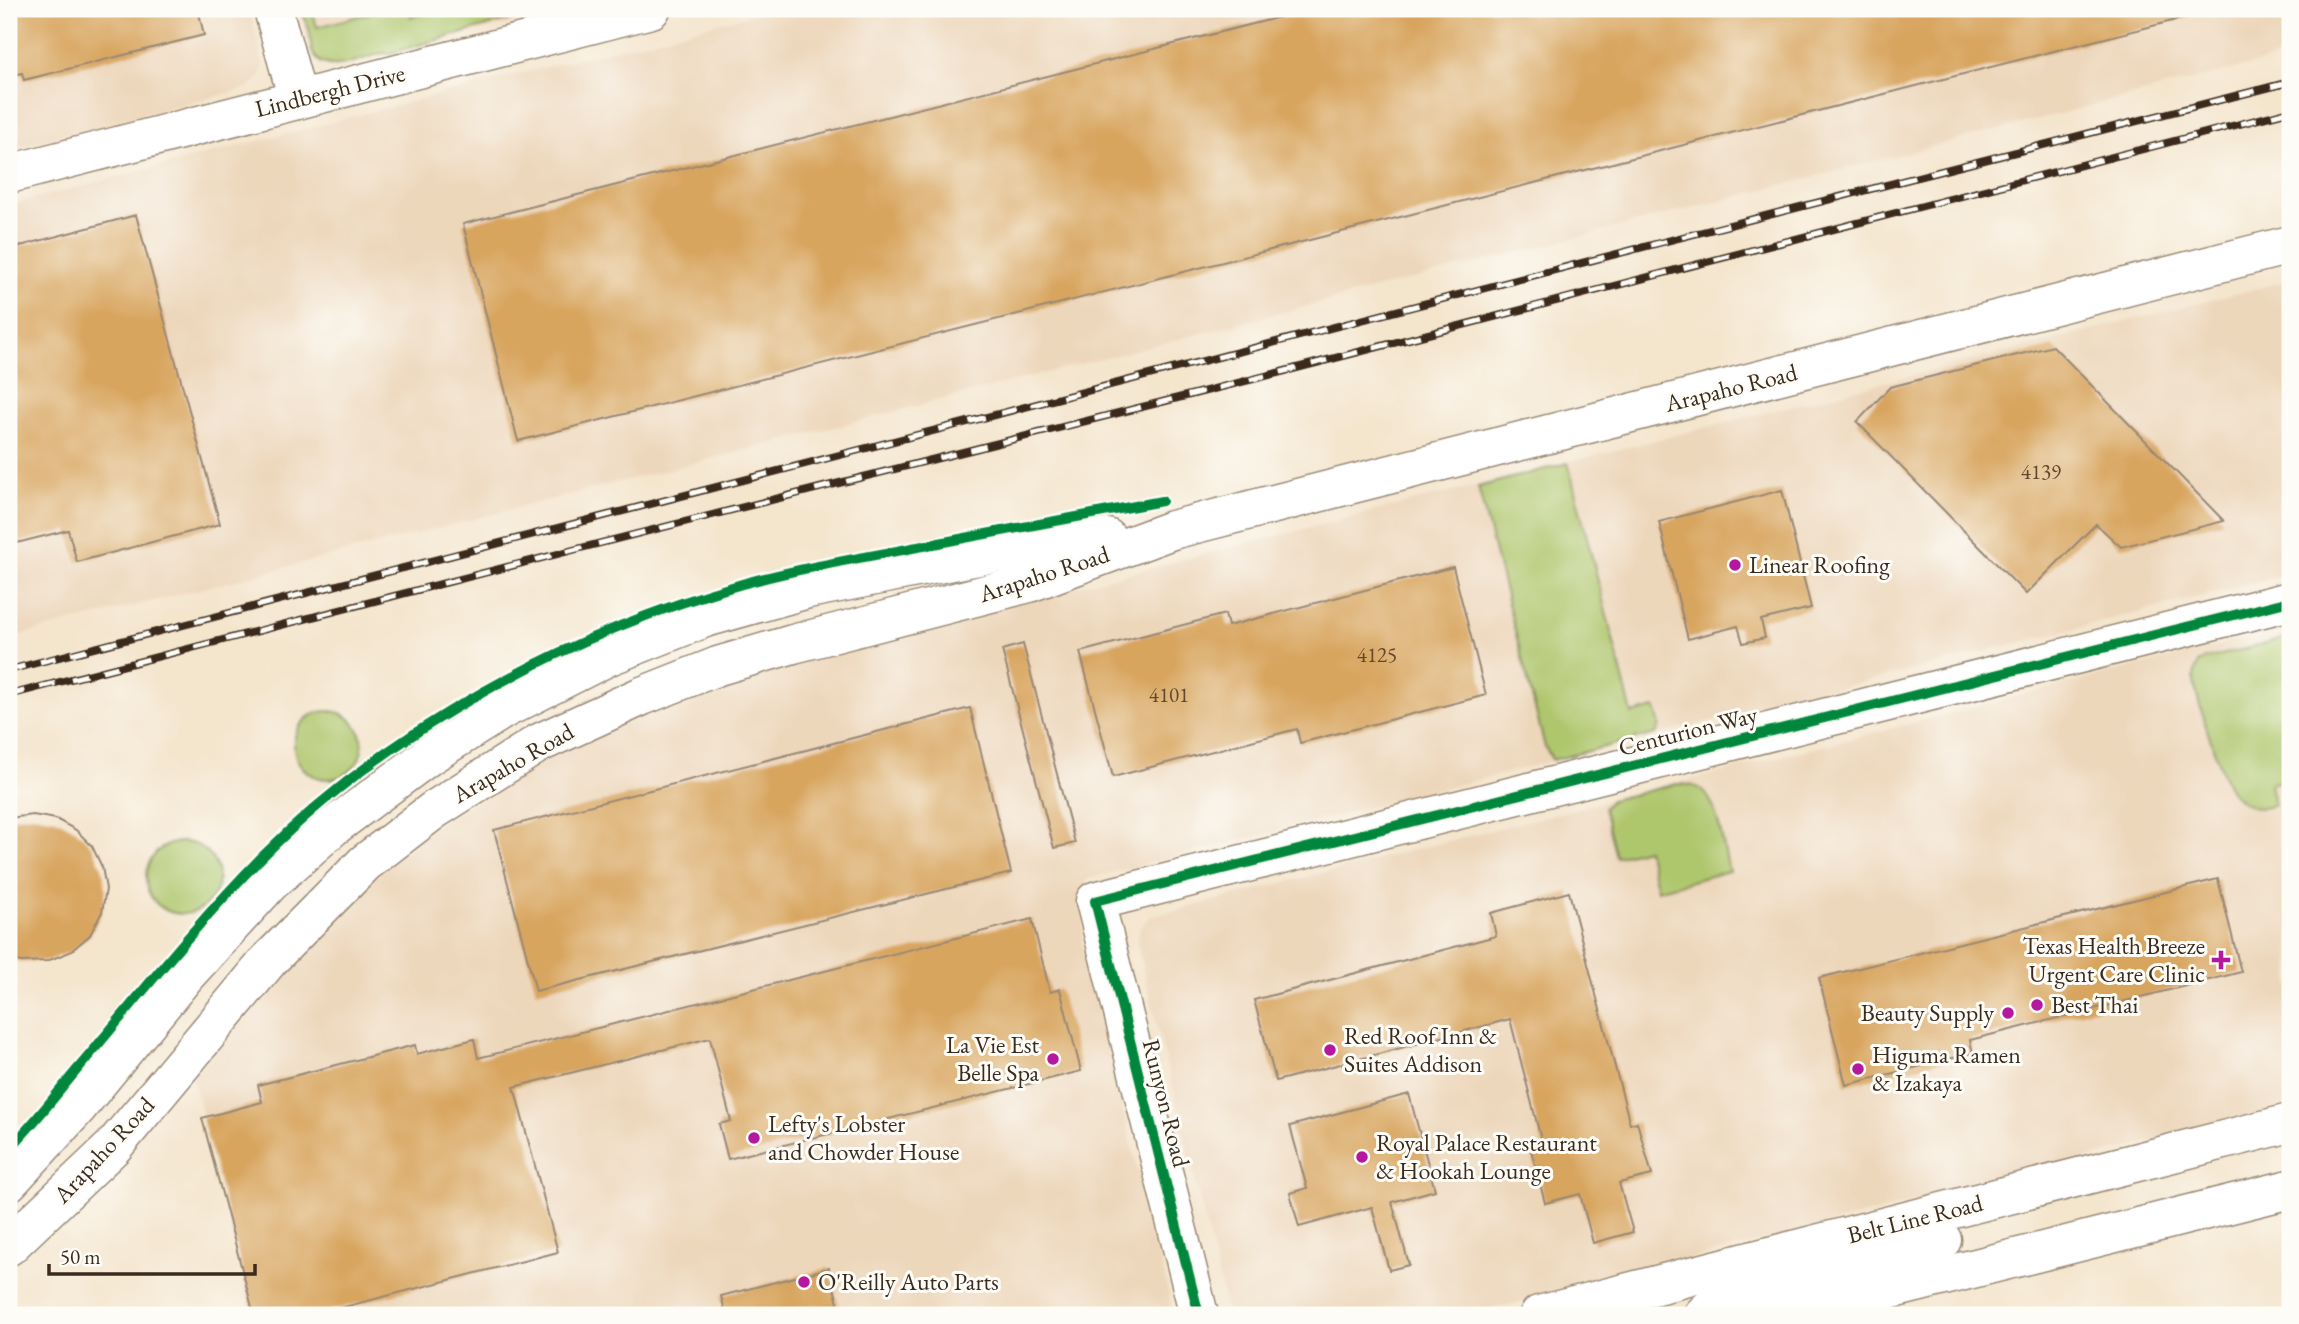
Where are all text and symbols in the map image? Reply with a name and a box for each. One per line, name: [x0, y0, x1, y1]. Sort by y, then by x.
street label: Lindbergh Drive: [252, 57, 408, 124]
street label: Arapaho Road: [1661, 356, 1801, 419]
house number: 4139: [2021, 458, 2061, 485]
street label: Arapaho Road: [974, 538, 1114, 609]
place label: Linear Roofing: [1749, 549, 1890, 580]
marker: Linear Roofing: [1727, 557, 1743, 573]
house number: 4125: [1357, 641, 1397, 668]
house number: 4101: [1149, 681, 1189, 708]
street label: Centurion Way: [1615, 698, 1761, 763]
street label: Arapaho Road: [446, 715, 580, 810]
place label: Texas Health Breeze Urgent Care Clinic: [2023, 930, 2205, 989]
marker: Texas Health Breeze Urgent Care Clinic: [2211, 950, 2231, 970]
place label: Best Thai: [2051, 989, 2139, 1020]
place label: Beauty Supply: [1861, 997, 1994, 1028]
marker: Best Thai: [2029, 997, 2045, 1013]
marker: Beauty Supply: [2000, 1005, 2016, 1021]
place label: Red Roof Inn & Suites Addison: [1344, 1020, 1497, 1079]
place label: La Vie Est Belle Spa: [946, 1029, 1039, 1088]
street label: Runyon Road: [1136, 1036, 1198, 1171]
place label: Higuma Ramen & Izakaya: [1872, 1039, 2021, 1098]
marker: Red Roof Inn & Suites Addison: [1322, 1042, 1338, 1058]
marker: La Vie Est Belle Spa: [1045, 1051, 1061, 1067]
marker: Higuma Ramen & Izakaya: [1850, 1061, 1866, 1077]
street label: Arapaho Road: [46, 1089, 162, 1210]
place label: Lefty's Lobster and Chowder House: [768, 1108, 959, 1167]
place label: Royal Palace Restaurant & Hookah Lounge: [1376, 1127, 1597, 1186]
marker: Lefty's Lobster and Chowder House: [746, 1130, 762, 1146]
marker: Royal Palace Restaurant & Hookah Lounge: [1354, 1149, 1370, 1165]
street label: Belt Line Road: [1844, 1187, 1987, 1250]
scale bar: [49, 1233, 256, 1277]
text: 50 m: [60, 1243, 101, 1270]
place label: O'Reilly Auto Parts: [818, 1266, 999, 1297]
marker: O'Reilly Auto Parts: [796, 1274, 812, 1290]

